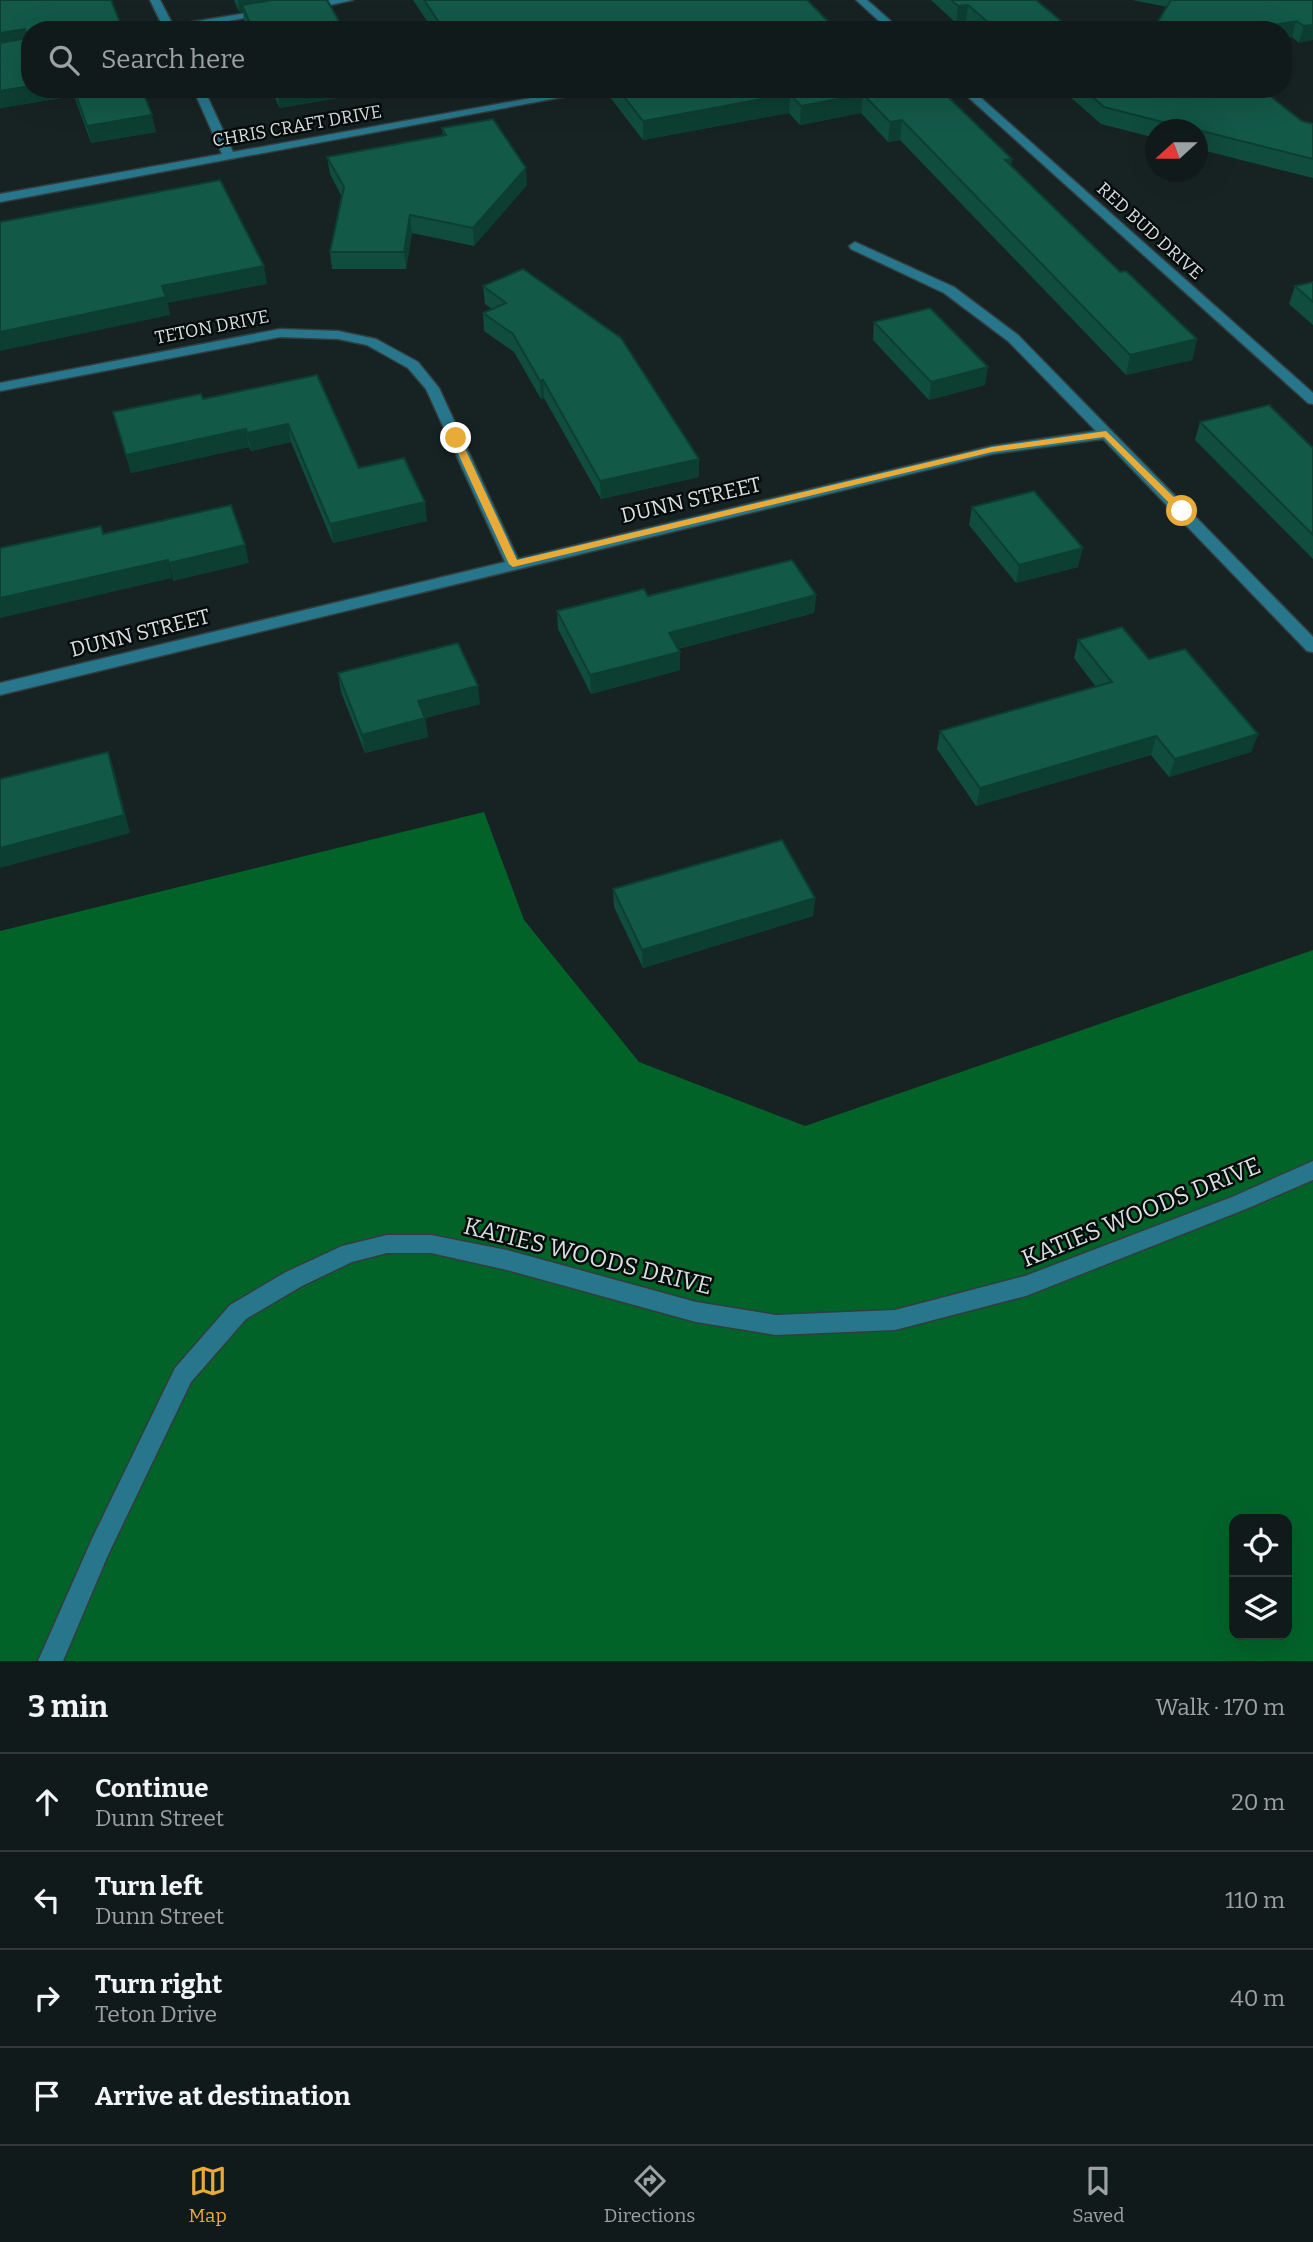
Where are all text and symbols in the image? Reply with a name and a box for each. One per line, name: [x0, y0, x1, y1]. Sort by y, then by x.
search box: [21, 21, 1292, 98]
icon: search: [45, 41, 83, 79]
text: Search here: [101, 44, 245, 75]
street label: CHRIS CRAFT DRIVE: [210, 100, 384, 152]
north arrow: [1145, 119, 1208, 182]
street label: RED BUD DRIVE: [1093, 178, 1207, 284]
street label: TETON DRIVE: [153, 305, 271, 349]
route end: [440, 422, 471, 453]
street label: DUNN STREET: [618, 471, 764, 529]
route start: [1166, 495, 1197, 526]
street label: DUNN STREET: [67, 603, 213, 663]
street label: KATIES WOODS DRIVE: [1017, 1151, 1265, 1273]
street label: KATIES WOODS DRIVE: [461, 1212, 715, 1300]
map controls: [1229, 1514, 1292, 1640]
button: locate: [1229, 1514, 1292, 1577]
button: layers: [1229, 1577, 1292, 1640]
text: 3 min: [28, 1689, 108, 1725]
text: Walk · 170 m: [1156, 1693, 1285, 1721]
text: Continue: [95, 1773, 209, 1804]
icon: ahead: [28, 1783, 66, 1821]
text: 20 m: [1231, 1788, 1285, 1816]
text: Dunn Street: [95, 1804, 224, 1832]
text: Turn left: [95, 1871, 203, 1902]
icon: left: [28, 1881, 66, 1919]
text: 110 m: [1225, 1886, 1285, 1914]
text: Dunn Street: [95, 1902, 224, 1930]
text: Turn right: [95, 1969, 222, 2000]
icon: right: [28, 1979, 66, 2017]
text: 40 m: [1230, 1984, 1285, 2012]
text: Teton Drive: [95, 2000, 217, 2028]
icon: arrive: [28, 2077, 66, 2115]
text: Arrive at destination: [95, 2081, 350, 2112]
tab: Map: [189, 2162, 227, 2227]
tab: Directions: [604, 2162, 695, 2227]
tab: Saved: [1072, 2162, 1124, 2227]

